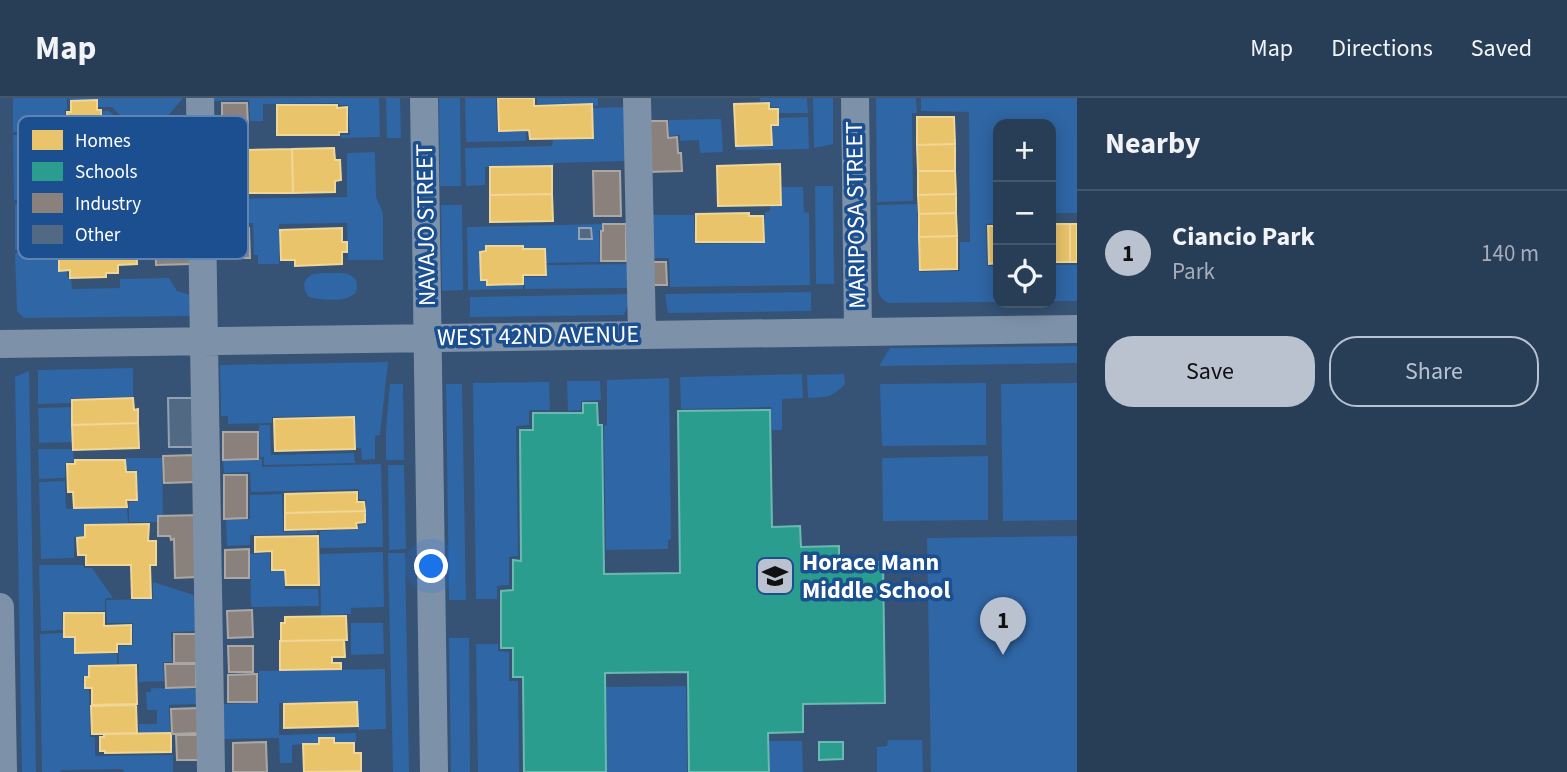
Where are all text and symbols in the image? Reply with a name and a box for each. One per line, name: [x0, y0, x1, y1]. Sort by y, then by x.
text: Map: [35, 25, 96, 72]
text: Map: [1250, 31, 1293, 66]
text: Directions: [1331, 31, 1433, 66]
text: Saved: [1471, 31, 1532, 66]
legend: [18, 116, 248, 259]
map controls: [993, 119, 1056, 308]
button: +: [993, 119, 1056, 182]
street label: MARIPOSA STREET: [837, 121, 875, 309]
text: Nearby: [1105, 122, 1200, 165]
text: Homes: [75, 128, 131, 155]
street label: NAVAJO STREET: [407, 143, 445, 307]
text: Schools: [75, 159, 138, 186]
button: −: [993, 182, 1056, 245]
text: Industry: [75, 191, 141, 218]
text: Ciancio Park: [1172, 218, 1315, 255]
text: Other: [75, 222, 121, 249]
text: 1: [1122, 237, 1134, 270]
text: 140 m: [1481, 237, 1539, 270]
button: locate: [993, 245, 1056, 308]
text: Park: [1172, 255, 1215, 288]
street label: WEST 42ND AVENUE: [437, 317, 639, 355]
button: Save: [1105, 336, 1315, 407]
button: Share: [1329, 336, 1539, 407]
place label: Horace Mann Middle School: [802, 545, 950, 608]
your location: [414, 549, 448, 583]
school or university icon: Horace Mann Middle School: [754, 555, 796, 597]
pin: 1: [980, 597, 1026, 655]

